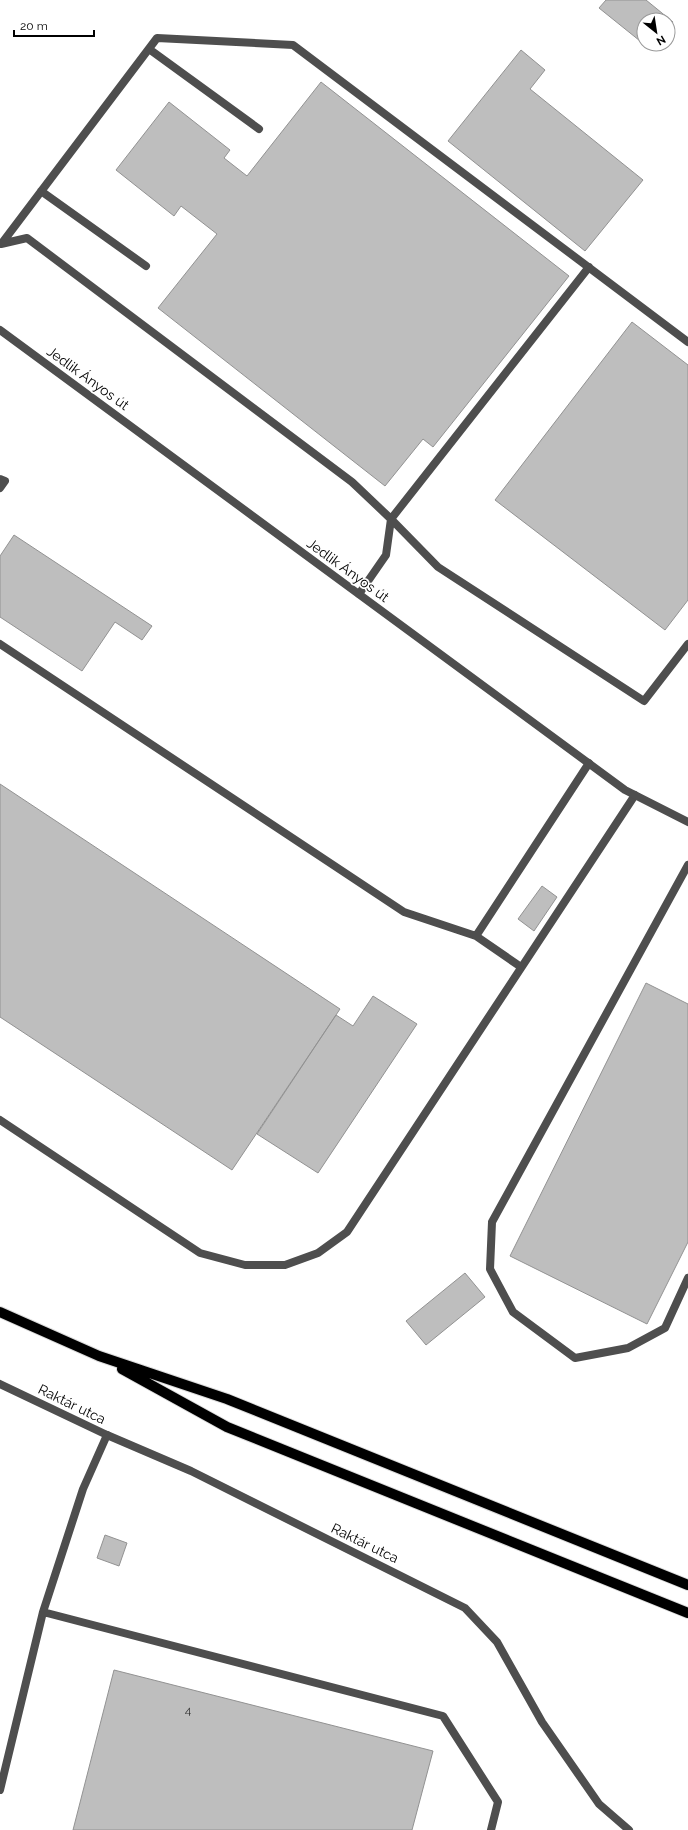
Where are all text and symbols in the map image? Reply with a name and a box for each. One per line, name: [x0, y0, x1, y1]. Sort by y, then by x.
scale bar: [14, 12, 94, 38]
north arrow: [636, 12, 676, 52]
text: 20 m: [20, 19, 48, 33]
text: N: [654, 32, 668, 48]
street label: Jedlik Ányos út: [44, 342, 133, 413]
street label: Jedlik Ányos út: [304, 534, 393, 605]
street label: Raktár utca: [36, 1381, 108, 1427]
street label: Raktár utca: [329, 1520, 401, 1566]
house number: 4: [185, 1703, 192, 1717]

